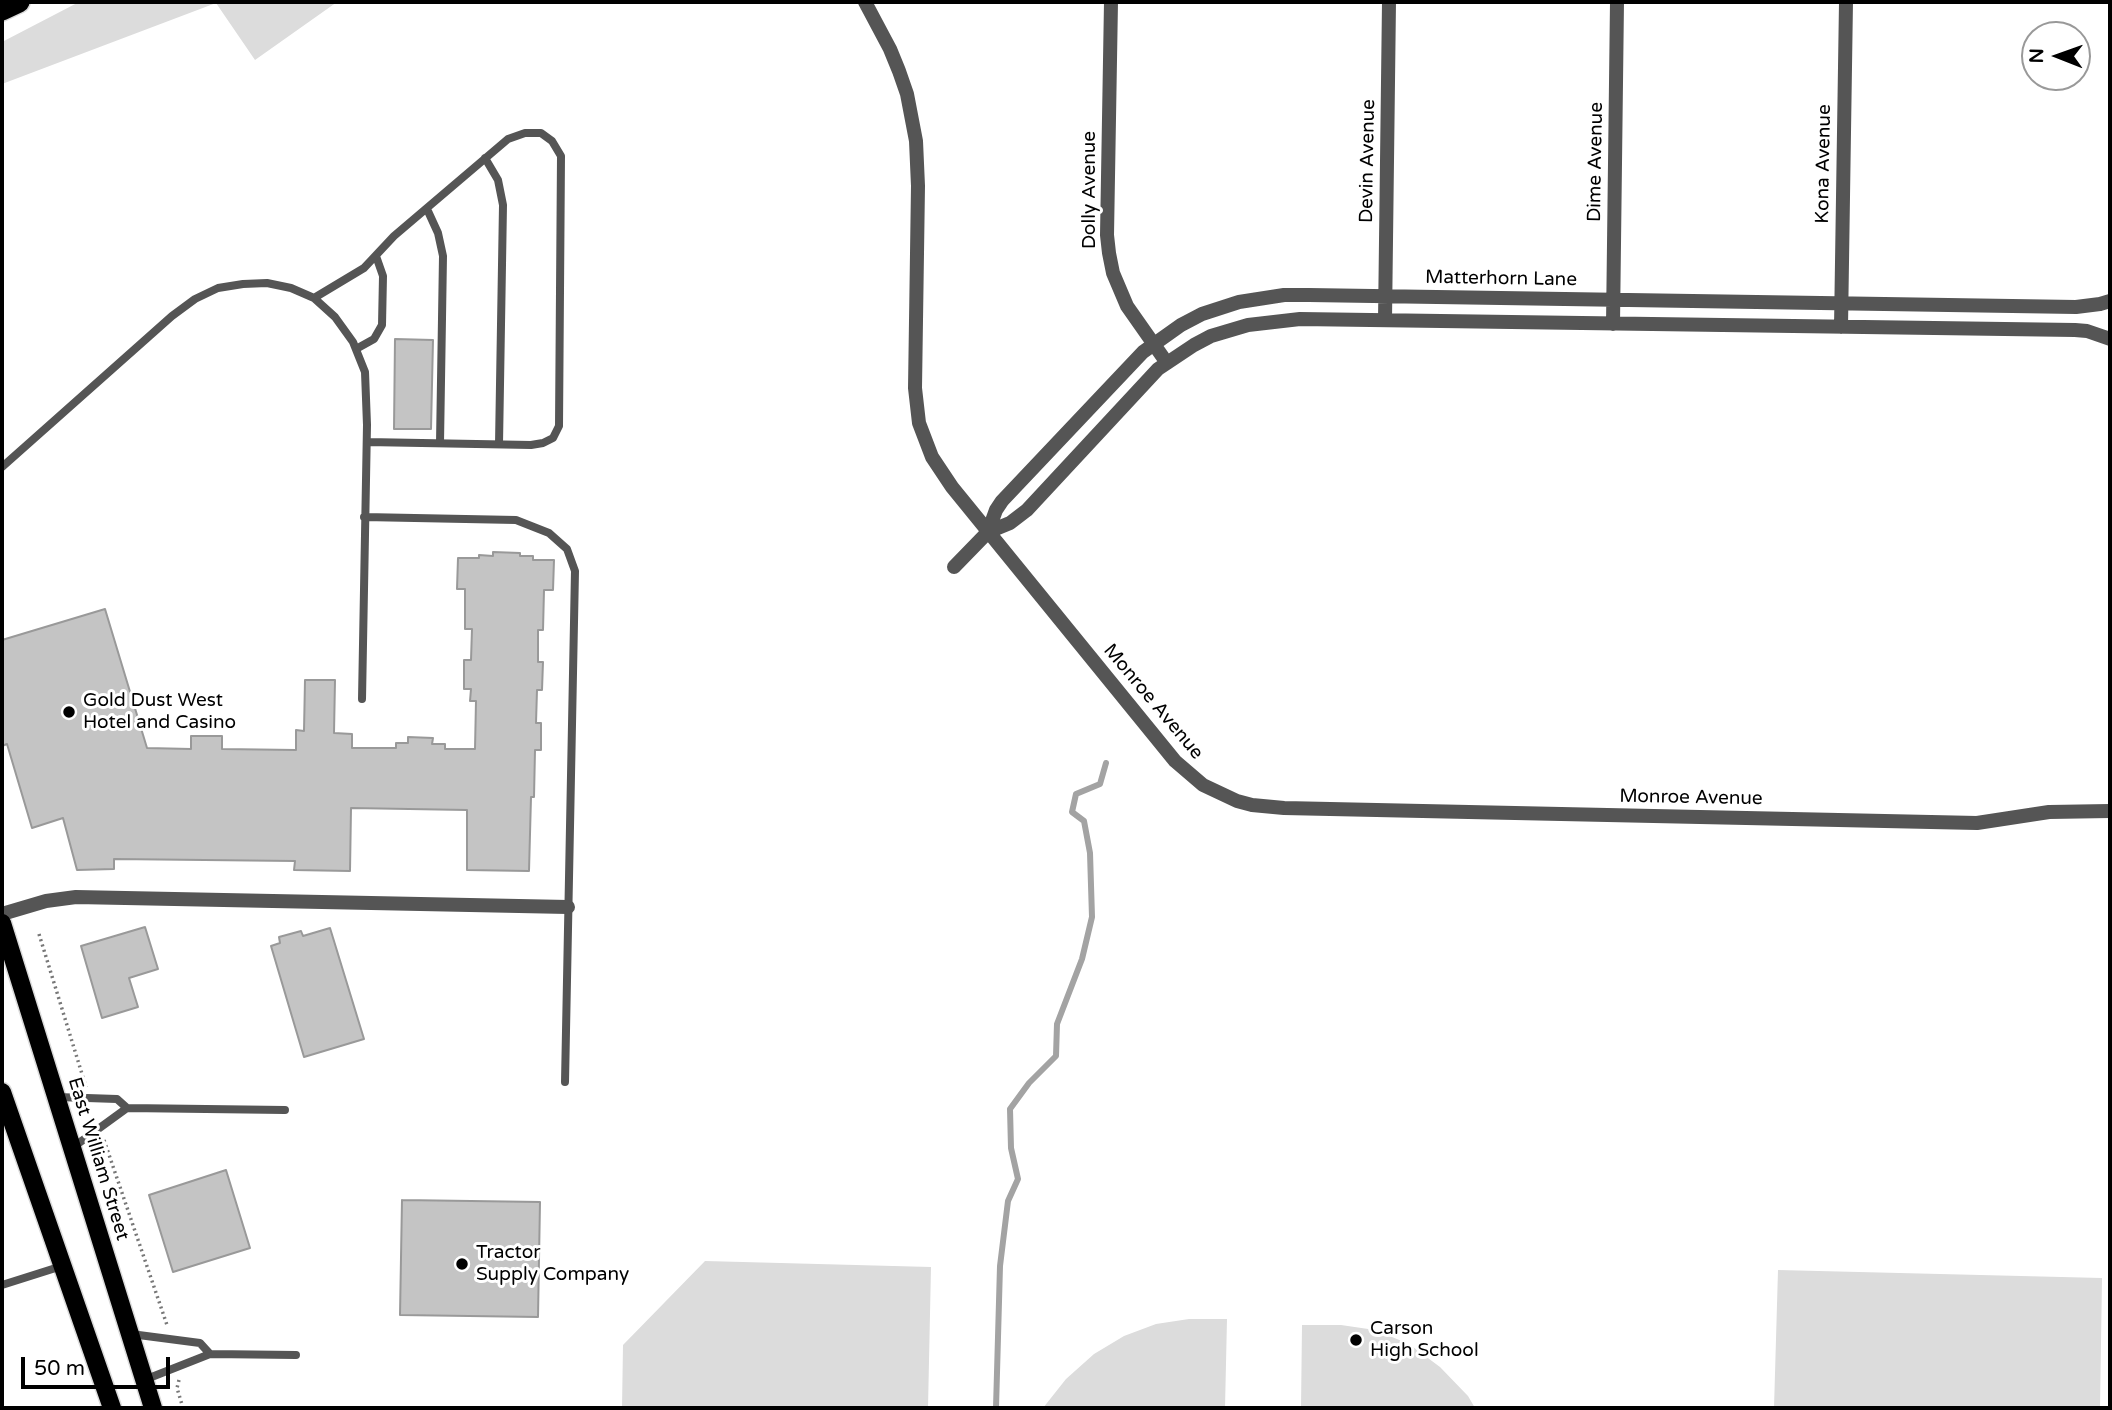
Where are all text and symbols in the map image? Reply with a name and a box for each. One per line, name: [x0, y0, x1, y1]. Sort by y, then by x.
north arrow: [2021, 21, 2091, 91]
text: N: [2026, 48, 2048, 63]
street label: Devin Avenue: [1356, 99, 1380, 223]
street label: Dime Avenue: [1584, 102, 1608, 222]
street label: Kona Avenue: [1812, 104, 1836, 224]
street label: Dolly Avenue: [1079, 131, 1101, 249]
street label: Matterhorn Lane: [1425, 266, 1577, 292]
street label: Monroe Avenue: [1098, 640, 1208, 764]
place label: Gold Dust West Hotel and Casino: [83, 690, 236, 734]
marker: Gold Dust West Hotel and Casino: [61, 704, 77, 720]
street label: Monroe Avenue: [1619, 785, 1763, 811]
street label: East William Street: [62, 1075, 134, 1243]
place label: Tractor Supply Company: [476, 1242, 629, 1286]
marker: Tractor Supply Company: [454, 1256, 470, 1272]
place label: Carson High School: [1370, 1318, 1479, 1362]
marker: Carson High School: [1348, 1332, 1364, 1348]
scale bar: [24, 1344, 173, 1388]
text: 50 m: [34, 1356, 85, 1381]

